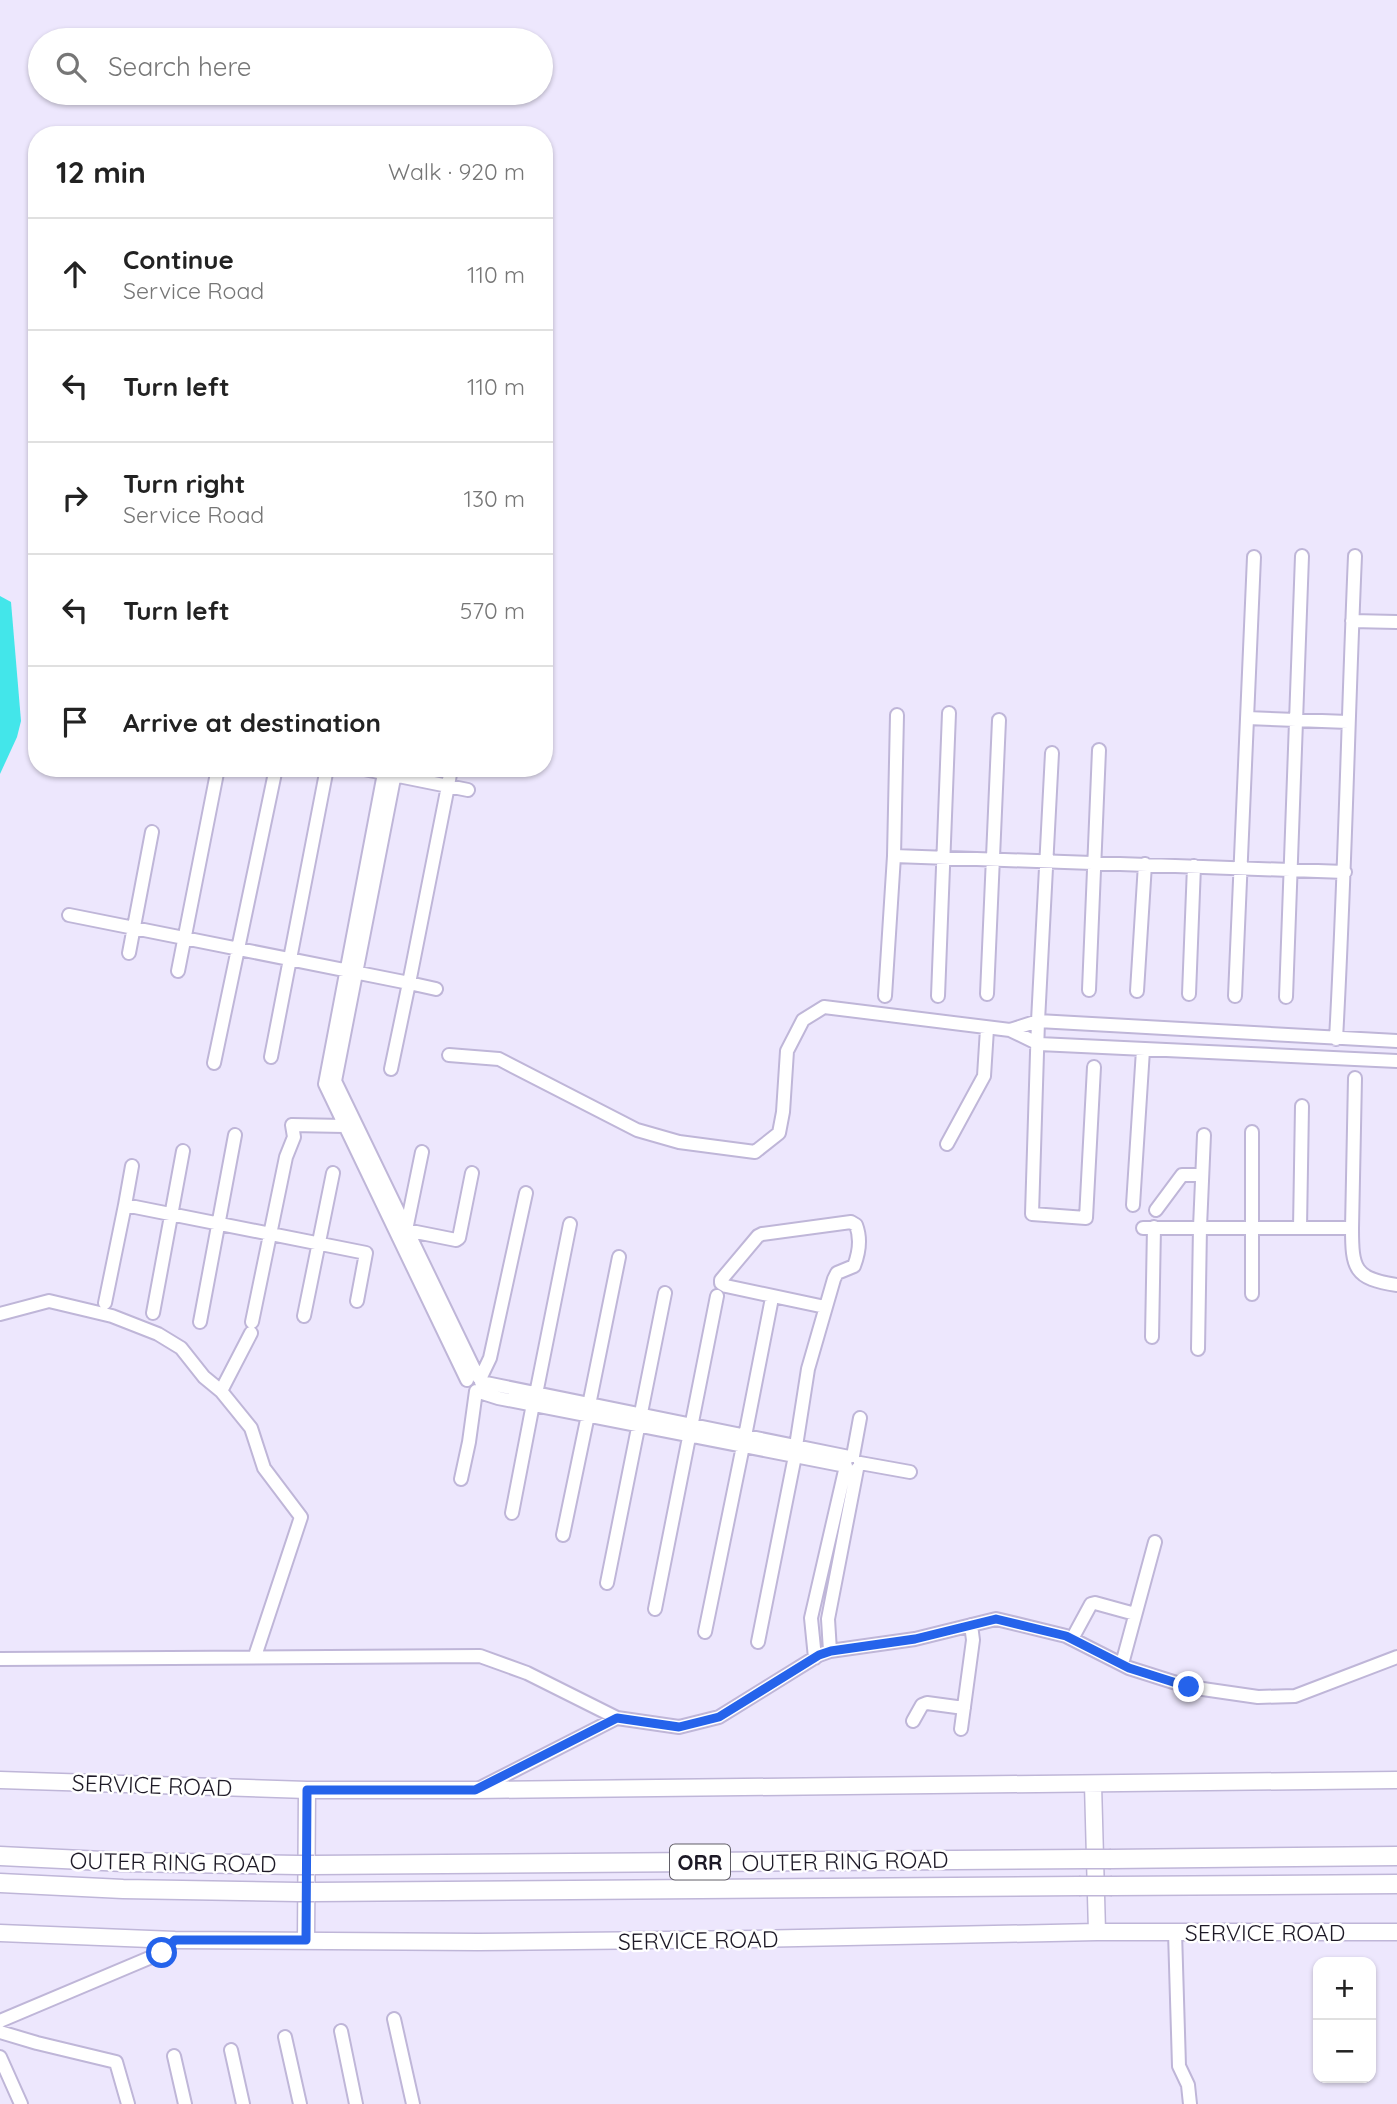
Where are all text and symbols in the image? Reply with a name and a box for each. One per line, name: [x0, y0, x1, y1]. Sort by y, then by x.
search box: [28, 28, 553, 105]
icon: search: [52, 48, 90, 86]
text: Search here: [108, 50, 252, 83]
text: 12 min: [56, 153, 146, 191]
text: Walk · 920 m: [388, 157, 525, 186]
text: Continue: [123, 243, 234, 276]
icon: ahead: [56, 255, 94, 293]
text: 110 m: [467, 260, 525, 289]
text: Service Road: [123, 276, 264, 305]
icon: left: [56, 367, 94, 405]
text: Turn left: [123, 370, 230, 403]
text: 110 m: [467, 372, 525, 401]
text: Turn right: [123, 467, 245, 500]
icon: right: [56, 479, 94, 517]
text: 130 m: [463, 484, 525, 513]
text: Service Road: [123, 500, 264, 529]
icon: left: [56, 591, 94, 629]
text: Turn left: [123, 594, 230, 627]
text: 570 m: [460, 596, 525, 625]
icon: arrive: [56, 703, 94, 741]
text: Arrive at destination: [123, 706, 381, 739]
route end: [1173, 1671, 1204, 1702]
street label: SERVICE ROAD: [71, 1768, 233, 1802]
road number: ORR: [670, 1844, 730, 1880]
street label: OUTER RING ROAD: [741, 1845, 949, 1877]
street label: OUTER RING ROAD: [69, 1846, 277, 1878]
street label: SERVICE ROAD: [1185, 1918, 1345, 1947]
street label: SERVICE ROAD: [617, 1924, 779, 1956]
route start: [146, 1937, 177, 1968]
map controls: [1313, 1957, 1376, 2083]
button: +: [1313, 1957, 1376, 2020]
button: −: [1313, 2020, 1376, 2083]

